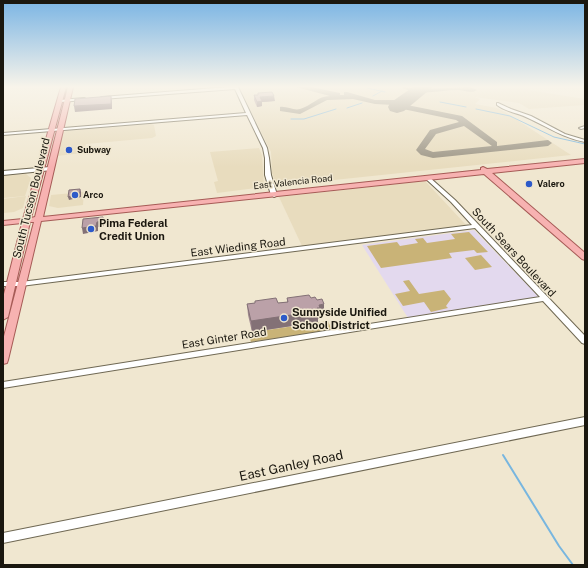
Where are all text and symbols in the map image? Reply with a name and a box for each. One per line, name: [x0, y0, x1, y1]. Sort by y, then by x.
street label: South Tucson Boulevard: [10, 136, 52, 260]
place label: Subway: [77, 144, 111, 155]
marker: Subway: [64, 145, 74, 155]
street label: East Valencia Road: [253, 172, 333, 191]
place label: Valero: [537, 178, 565, 189]
marker: Valero: [524, 179, 534, 189]
place label: Arco: [83, 189, 103, 200]
marker: Arco: [70, 190, 80, 200]
street label: South Sears Boulevard: [470, 205, 558, 299]
place label: Pima Federal Credit Union: [99, 217, 168, 242]
marker: Pima Federal Credit Union: [86, 224, 96, 234]
street label: East Wieding Road: [190, 235, 286, 259]
place label: Sunnyside Unified School District: [292, 306, 387, 331]
marker: Sunnyside Unified School District: [279, 313, 289, 323]
street label: East Ginter Road: [181, 325, 267, 351]
street label: East Ganley Road: [238, 447, 344, 484]

